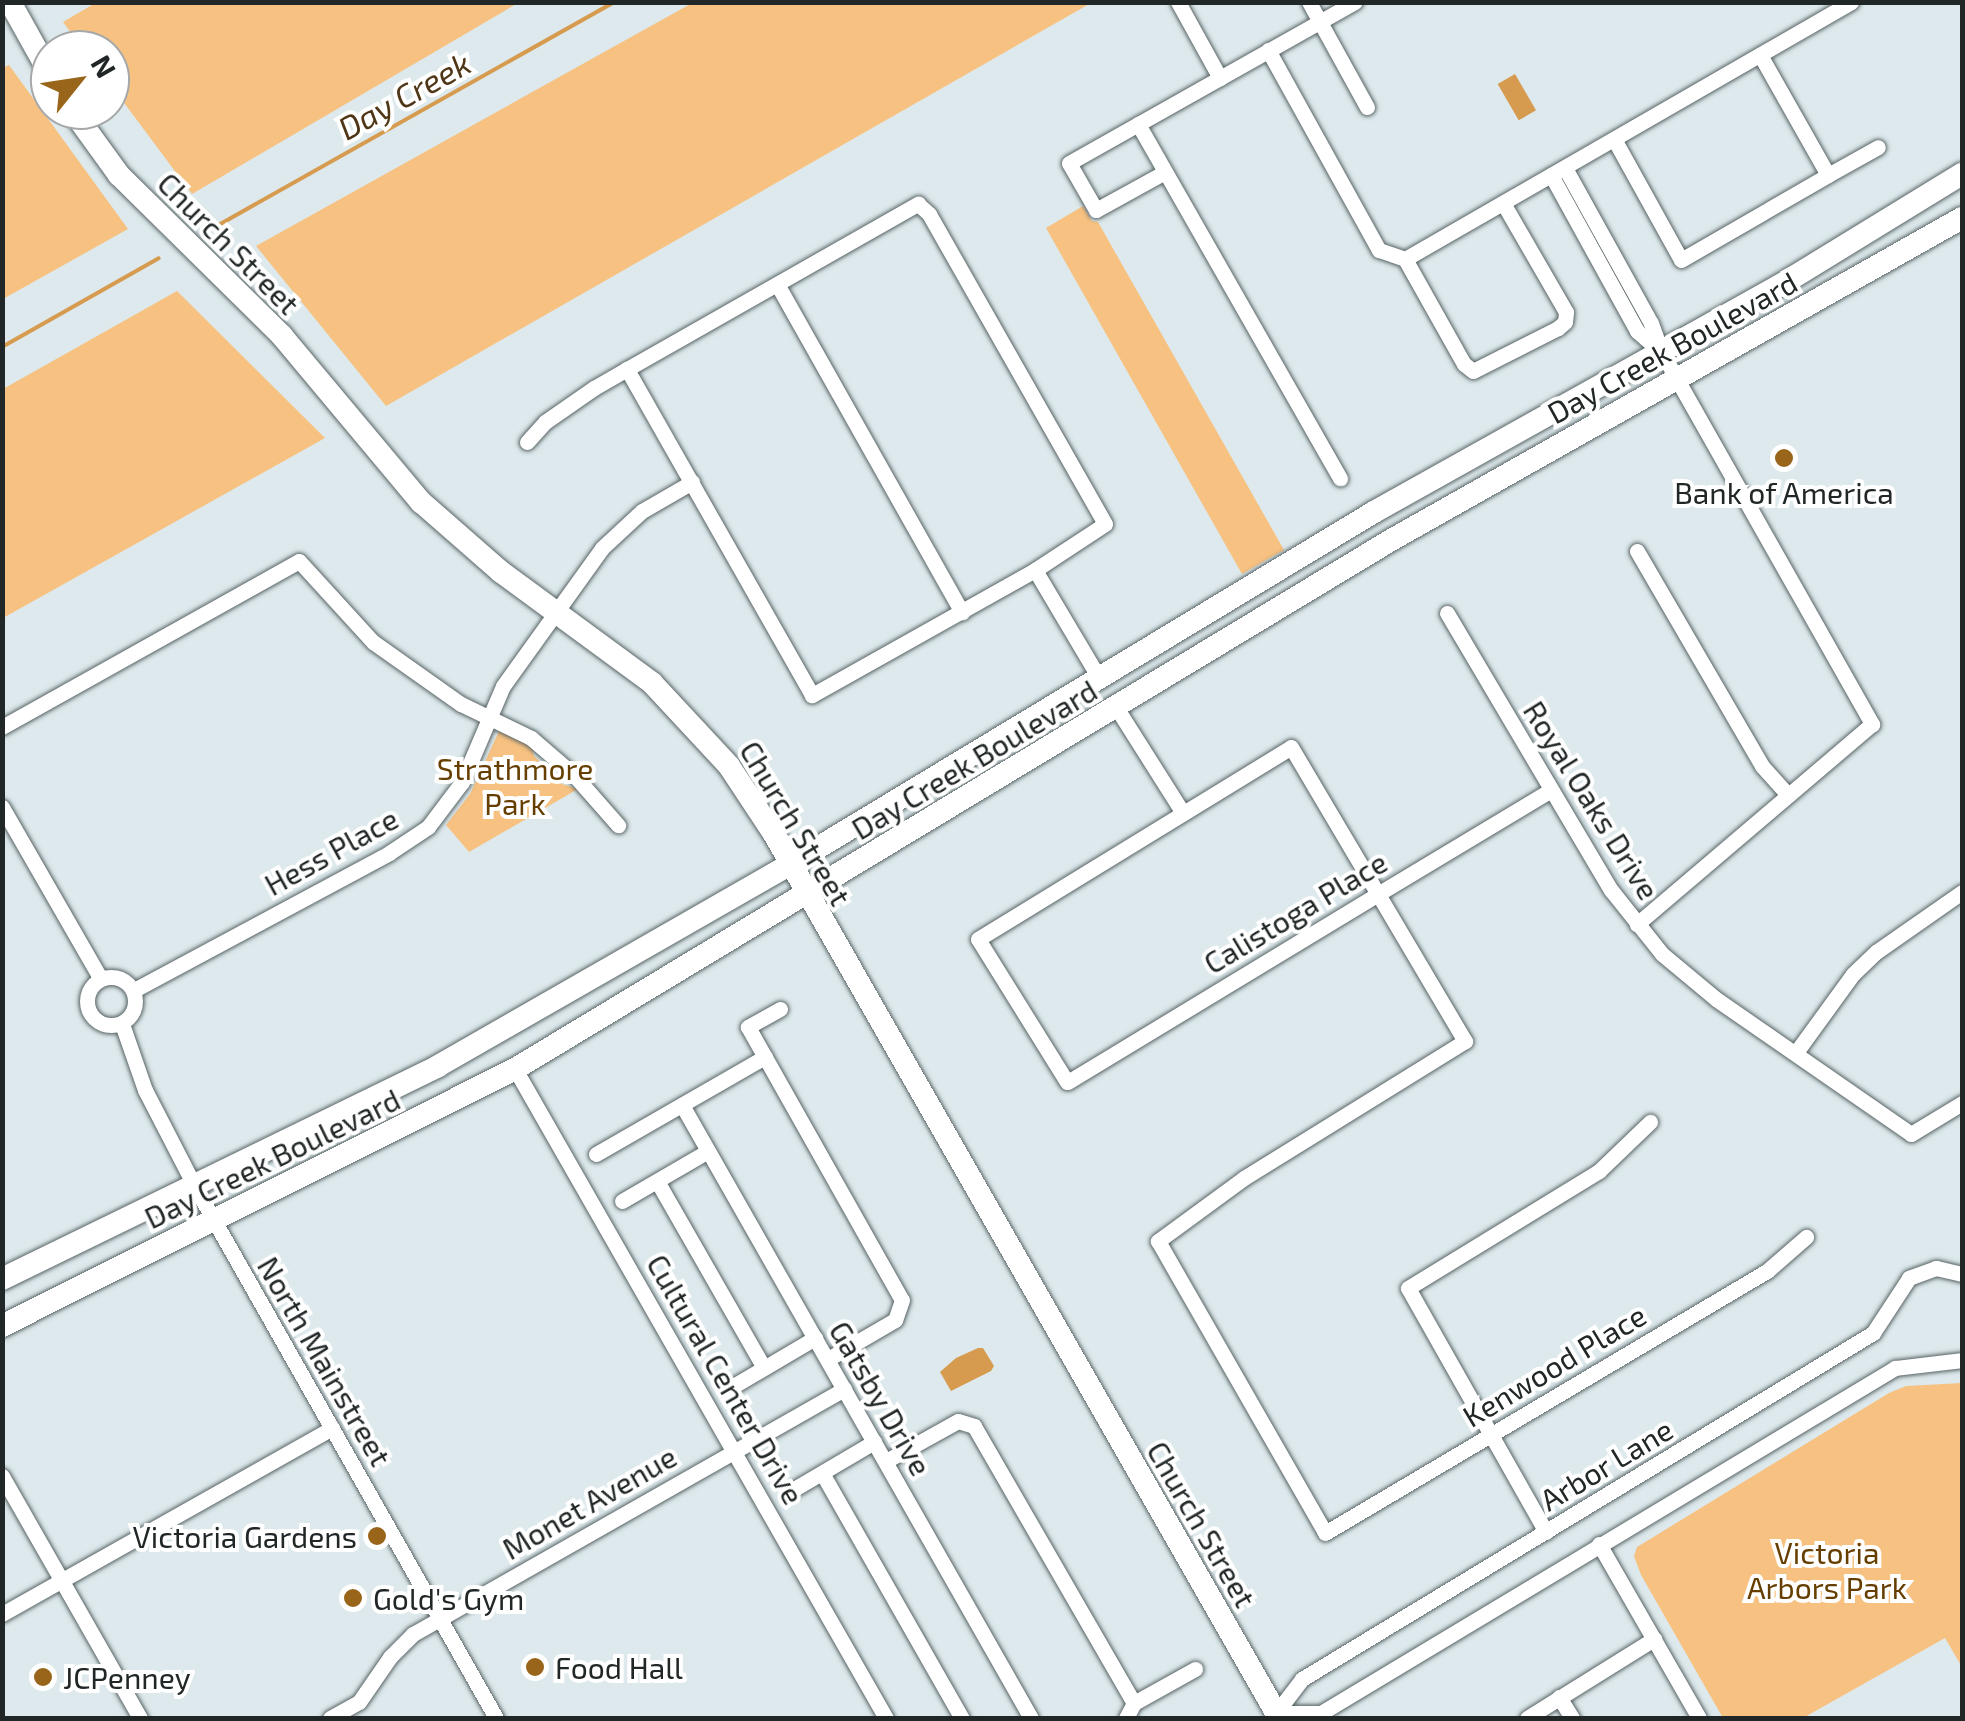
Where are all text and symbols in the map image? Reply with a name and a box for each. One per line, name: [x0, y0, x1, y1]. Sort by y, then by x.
north arrow: [30, 30, 130, 130]
water label: Day Creek: [331, 43, 477, 147]
text: N: [84, 49, 124, 83]
street label: Church Street: [151, 165, 307, 321]
street label: Day Creek Boulevard: [1541, 263, 1803, 431]
marker: Bank of America: [1773, 447, 1795, 469]
place label: Bank of America: [1673, 474, 1895, 510]
street label: Day Creek Boulevard: [844, 671, 1104, 847]
street label: Royal Oaks Drive: [1516, 694, 1668, 906]
street label: Church Street: [733, 734, 859, 912]
park label: Strathmore Park: [437, 750, 593, 820]
street label: Hess Place: [258, 800, 404, 902]
street label: Calistoga Place: [1197, 843, 1393, 981]
street label: Day Creek Boulevard: [138, 1080, 406, 1236]
street label: Cultural Center Drive: [639, 1247, 813, 1511]
street label: North Mainstreet: [251, 1250, 399, 1472]
street label: Kenwood Place: [1456, 1296, 1652, 1434]
street label: Gatsby Drive: [822, 1314, 940, 1482]
street label: Arbor Lane: [1533, 1410, 1679, 1518]
street label: Church Street: [1140, 1435, 1264, 1613]
street label: Monet Avenue: [495, 1438, 683, 1566]
place label: Victoria Gardens: [133, 1518, 357, 1554]
marker: Victoria Gardens: [366, 1525, 388, 1547]
park label: Victoria Arbors Park: [1747, 1534, 1907, 1604]
place label: Gold's Gym: [373, 1580, 524, 1616]
marker: Gold's Gym: [342, 1587, 364, 1609]
place label: Food Hall: [555, 1649, 683, 1685]
marker: Food Hall: [524, 1656, 546, 1678]
place label: JCPenney: [63, 1659, 191, 1695]
marker: JCPenney: [32, 1666, 54, 1688]

